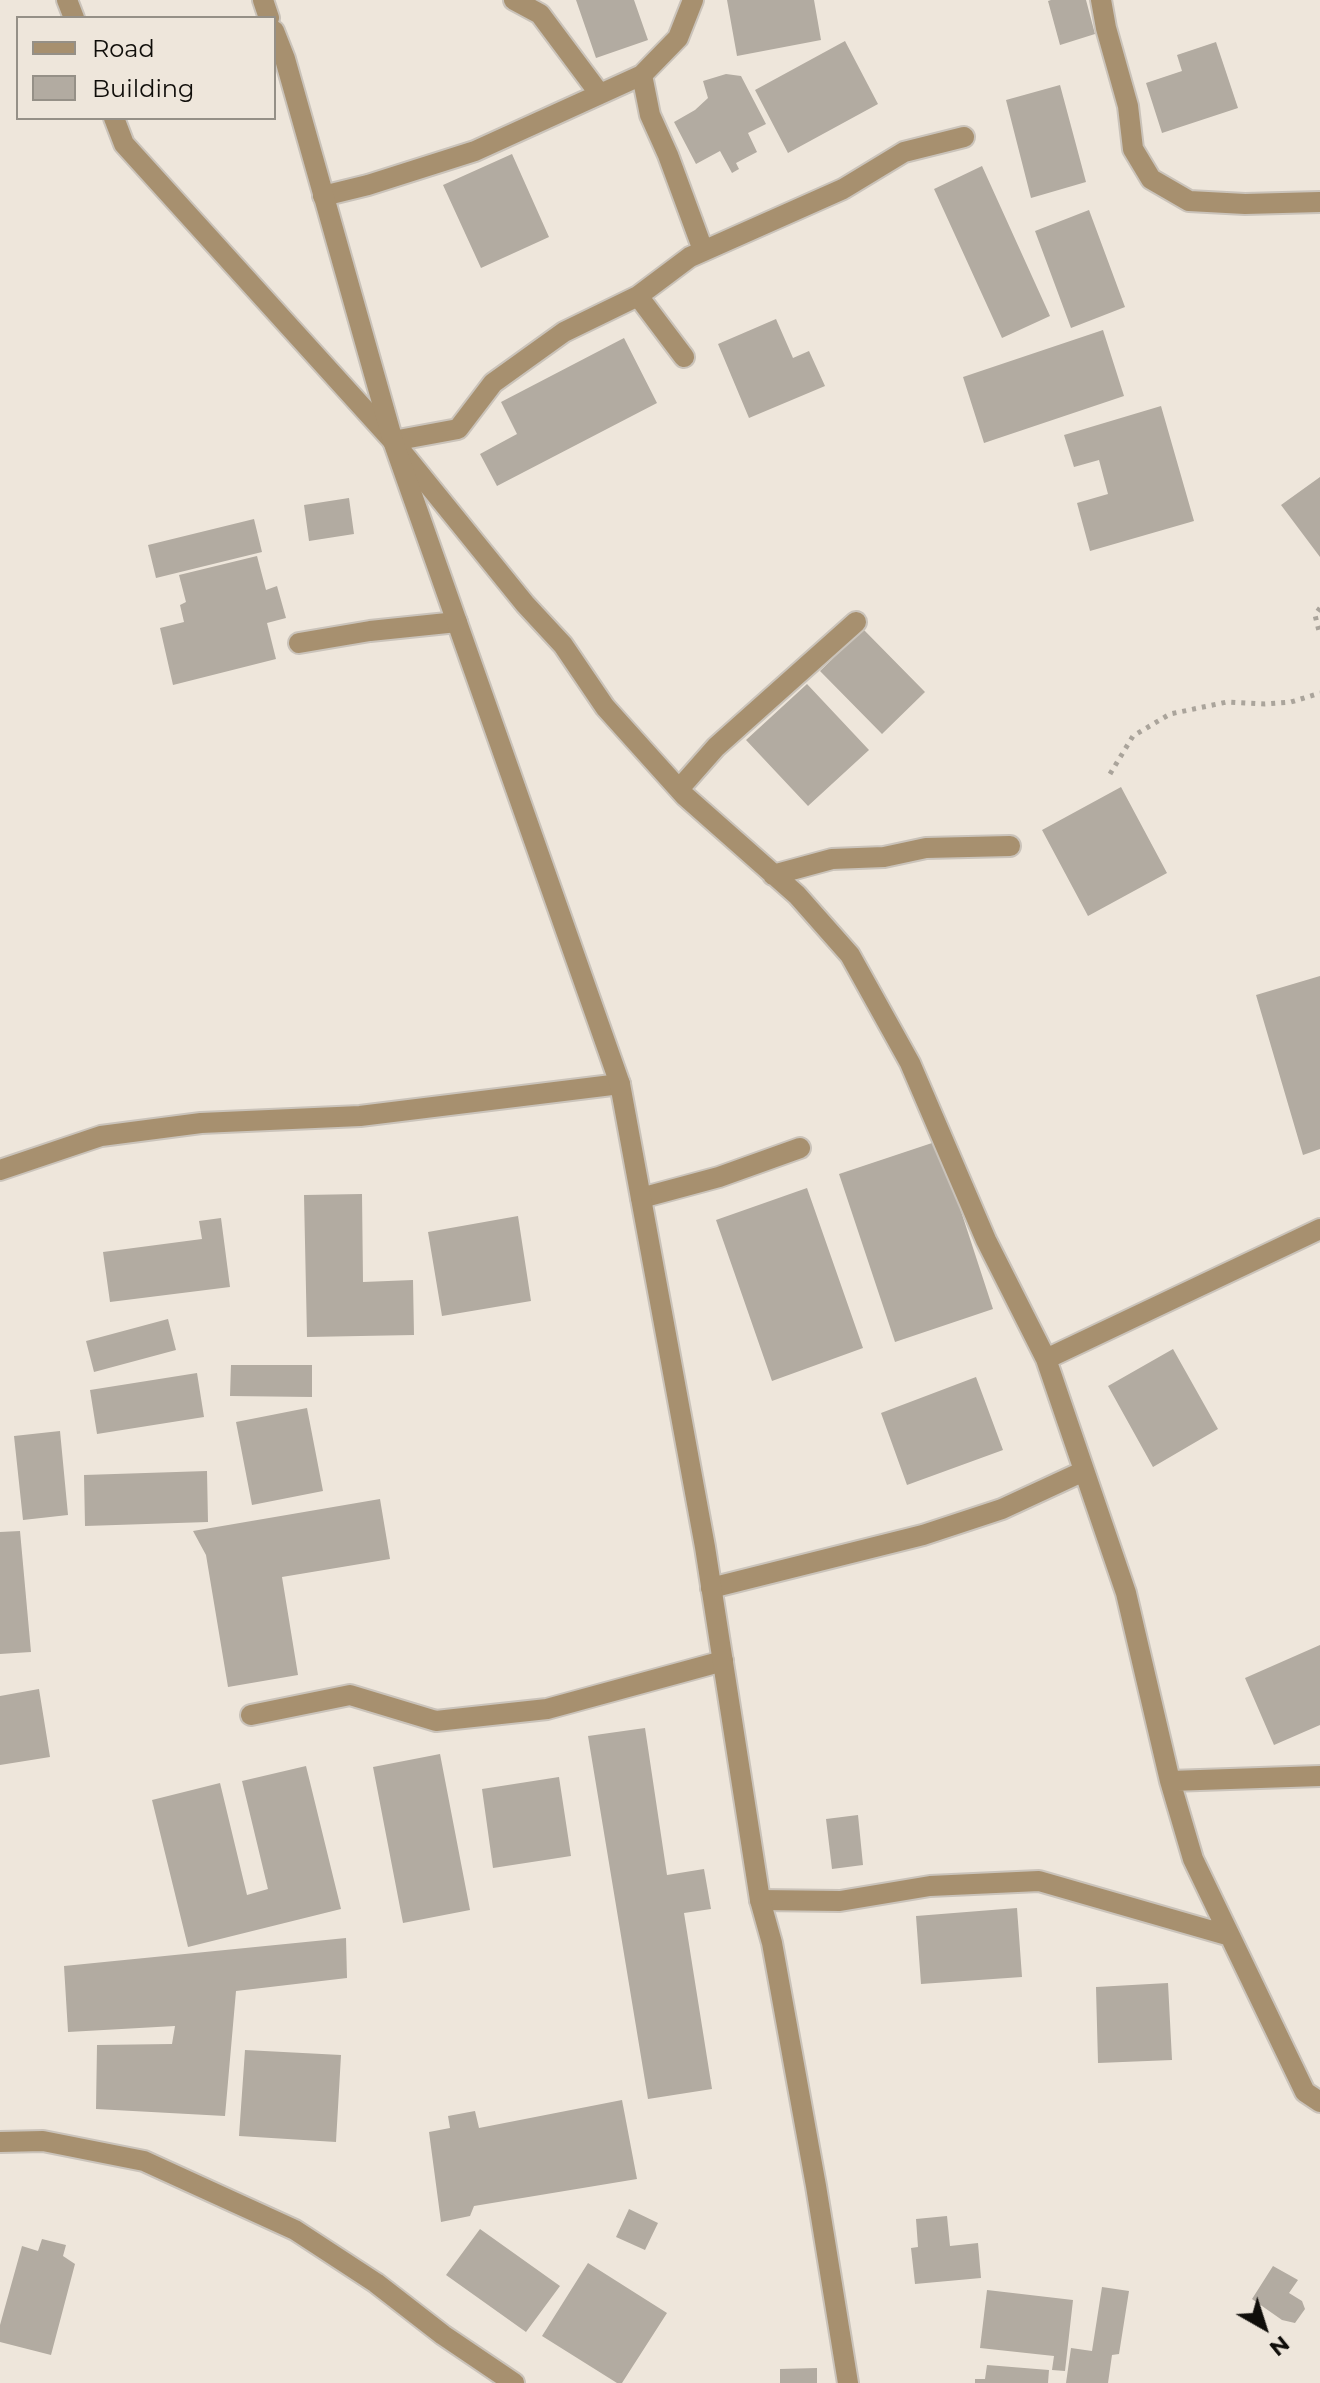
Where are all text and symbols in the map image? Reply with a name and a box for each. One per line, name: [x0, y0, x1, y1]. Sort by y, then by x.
legend: [16, 16, 276, 120]
text: Road: [92, 34, 155, 63]
text: Building: [92, 74, 195, 103]
north arrow: [1224, 2287, 1304, 2367]
text: N: [1264, 2330, 1295, 2362]

